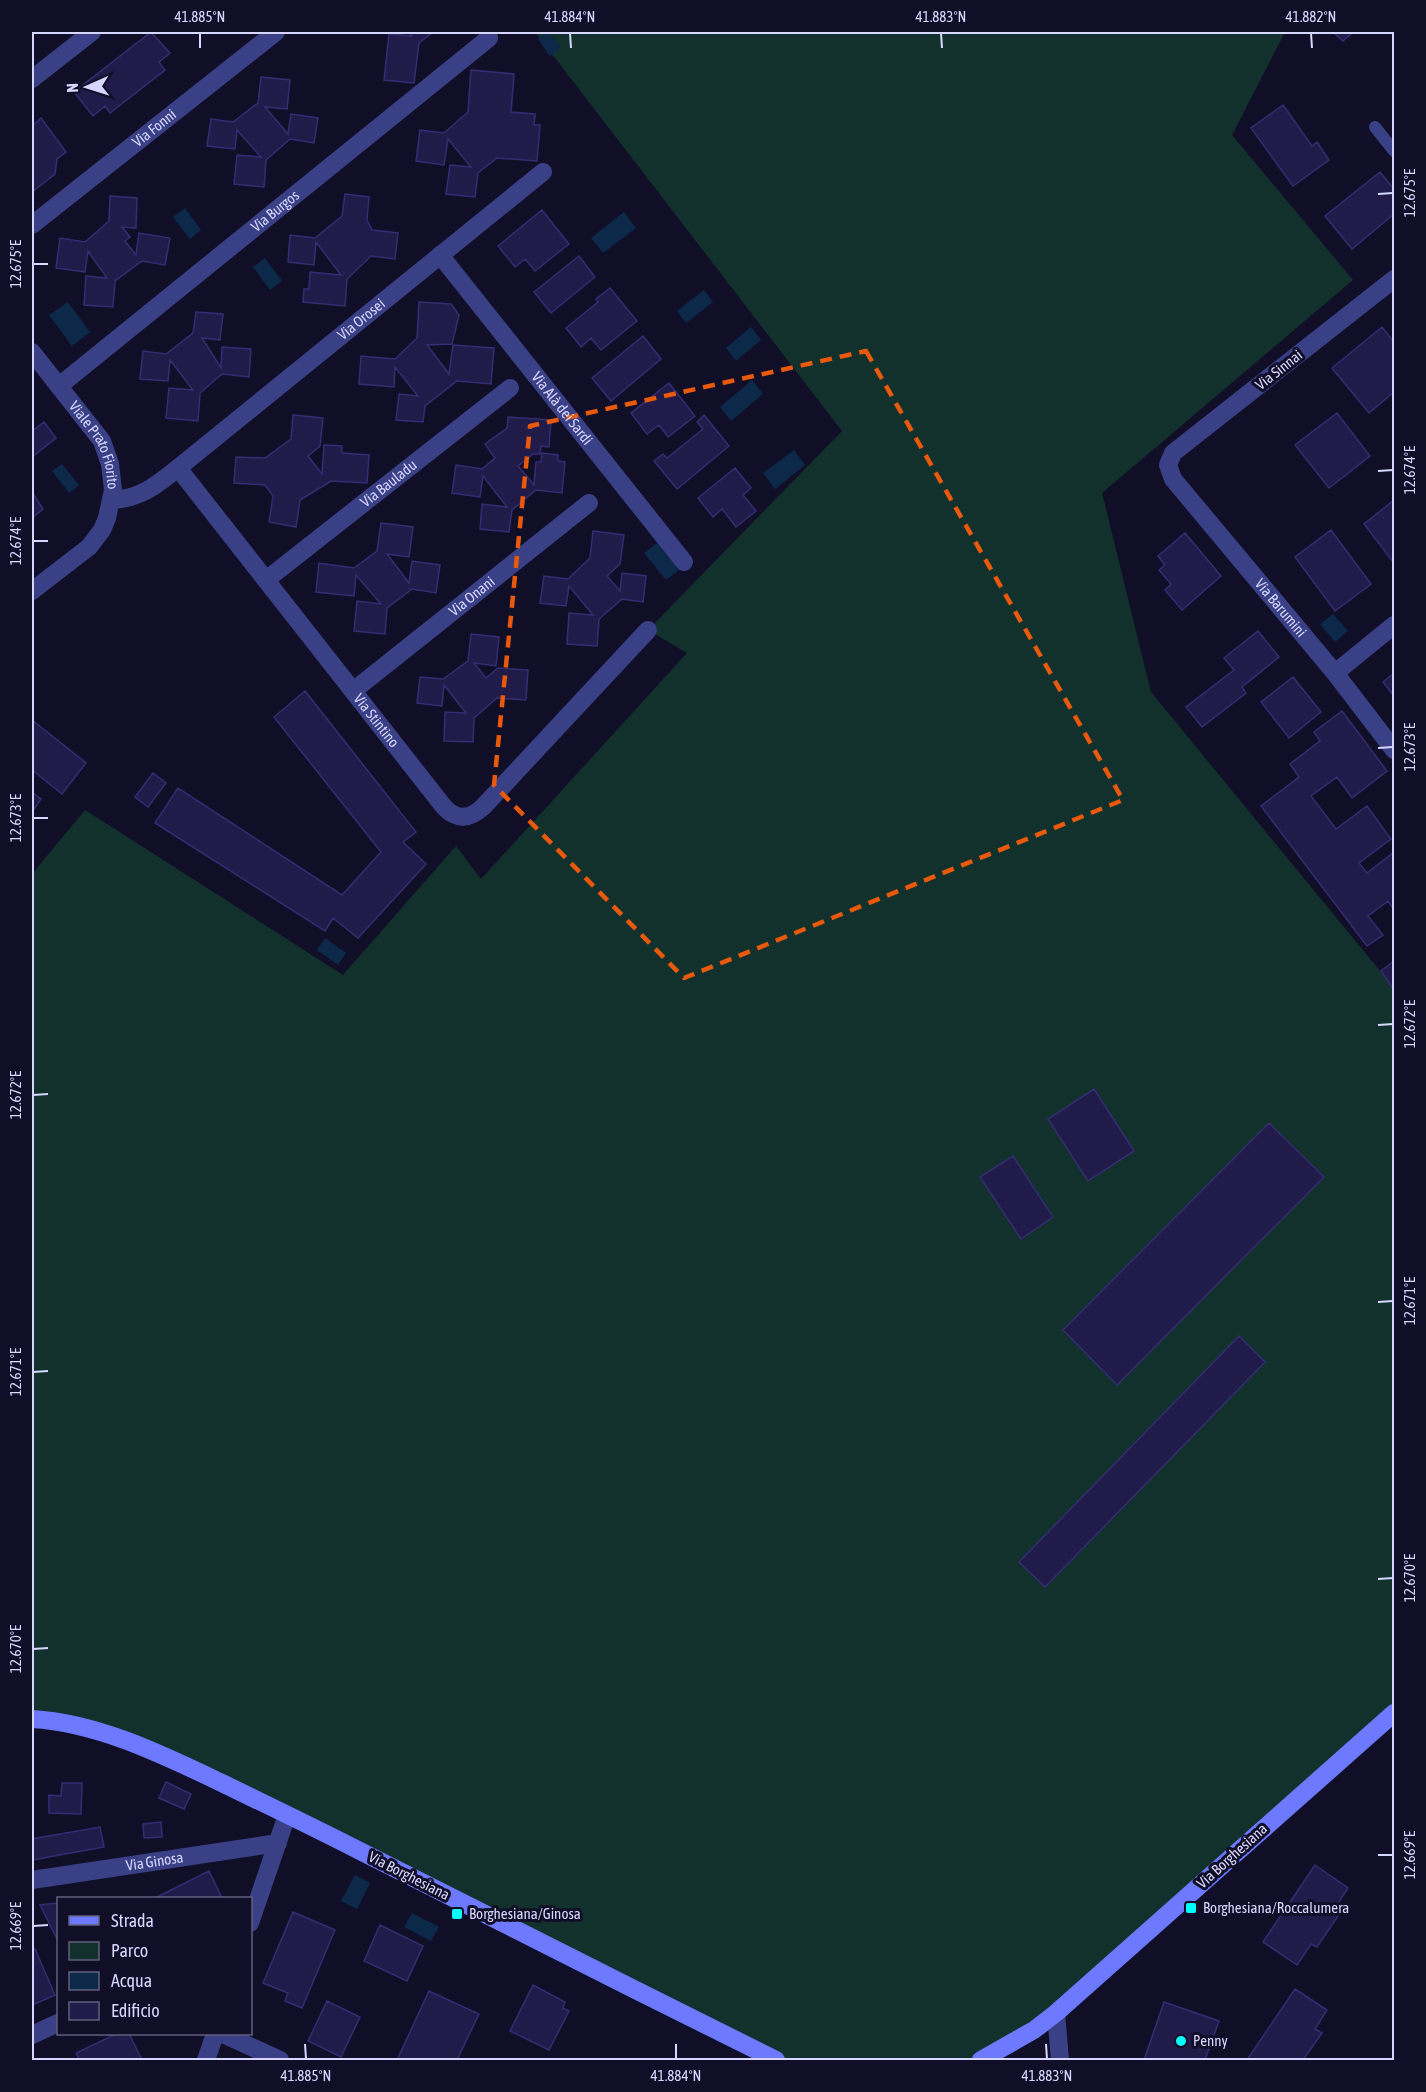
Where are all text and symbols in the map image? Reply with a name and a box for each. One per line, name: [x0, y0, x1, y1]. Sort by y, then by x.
text: 41.885°N: [175, 8, 225, 25]
text: 41.884°N: [545, 8, 595, 25]
text: 41.883°N: [916, 8, 966, 25]
text: 41.882°N: [1286, 8, 1336, 25]
north arrow: [57, 57, 117, 117]
text: N: [63, 83, 81, 93]
street label: Via Fonni: [129, 105, 179, 150]
text: 12.675°E: [1401, 168, 1418, 217]
street label: Via Burgos: [247, 186, 302, 235]
text: 12.675°E: [7, 239, 24, 288]
street label: Via Orosei: [334, 295, 388, 343]
street label: Via Sinnai: [1252, 346, 1305, 393]
street label: Via Alà dei Sardi: [528, 368, 596, 448]
street label: Viale Prato Fiorito: [66, 398, 122, 490]
text: 12.674°E: [1401, 445, 1418, 494]
street label: Via Bauladu: [357, 456, 420, 510]
text: 12.674°E: [7, 516, 24, 565]
street label: Via Onani: [445, 573, 498, 619]
street label: Via Barumini: [1252, 575, 1310, 640]
street label: Via Stintino: [350, 690, 403, 750]
text: 12.673°E: [1401, 722, 1418, 771]
text: 12.673°E: [7, 793, 24, 842]
text: 12.672°E: [1401, 999, 1418, 1048]
text: 12.672°E: [7, 1070, 24, 1119]
text: 12.671°E: [1401, 1276, 1418, 1325]
text: 12.671°E: [7, 1347, 24, 1396]
text: 12.670°E: [1401, 1553, 1418, 1602]
text: 12.670°E: [7, 1624, 24, 1673]
street label: Via Borghesiana: [1193, 1820, 1270, 1892]
text: 12.669°E: [1401, 1830, 1418, 1879]
street label: Via Ginosa: [125, 1848, 184, 1874]
street label: Via Borghesiana: [366, 1848, 453, 1903]
legend: [57, 1897, 252, 2035]
place label: Borghesiana/Roccalumera: [1203, 1899, 1349, 1916]
text: 12.669°E: [7, 1901, 24, 1950]
marker: Borghesiana/Roccalumera: [1184, 1901, 1198, 1915]
place label: Borghesiana/Ginosa: [469, 1905, 581, 1922]
marker: Borghesiana/Ginosa: [450, 1907, 464, 1921]
text: Strada: [111, 1910, 154, 1931]
text: Parco: [111, 1940, 148, 1961]
text: Acqua: [111, 1970, 152, 1991]
text: Edificio: [111, 2000, 160, 2021]
place label: Penny: [1193, 2032, 1228, 2049]
marker: Penny: [1174, 2034, 1188, 2048]
text: 41.885°N: [281, 2067, 331, 2084]
text: 41.884°N: [651, 2067, 701, 2084]
text: 41.883°N: [1022, 2067, 1072, 2084]

